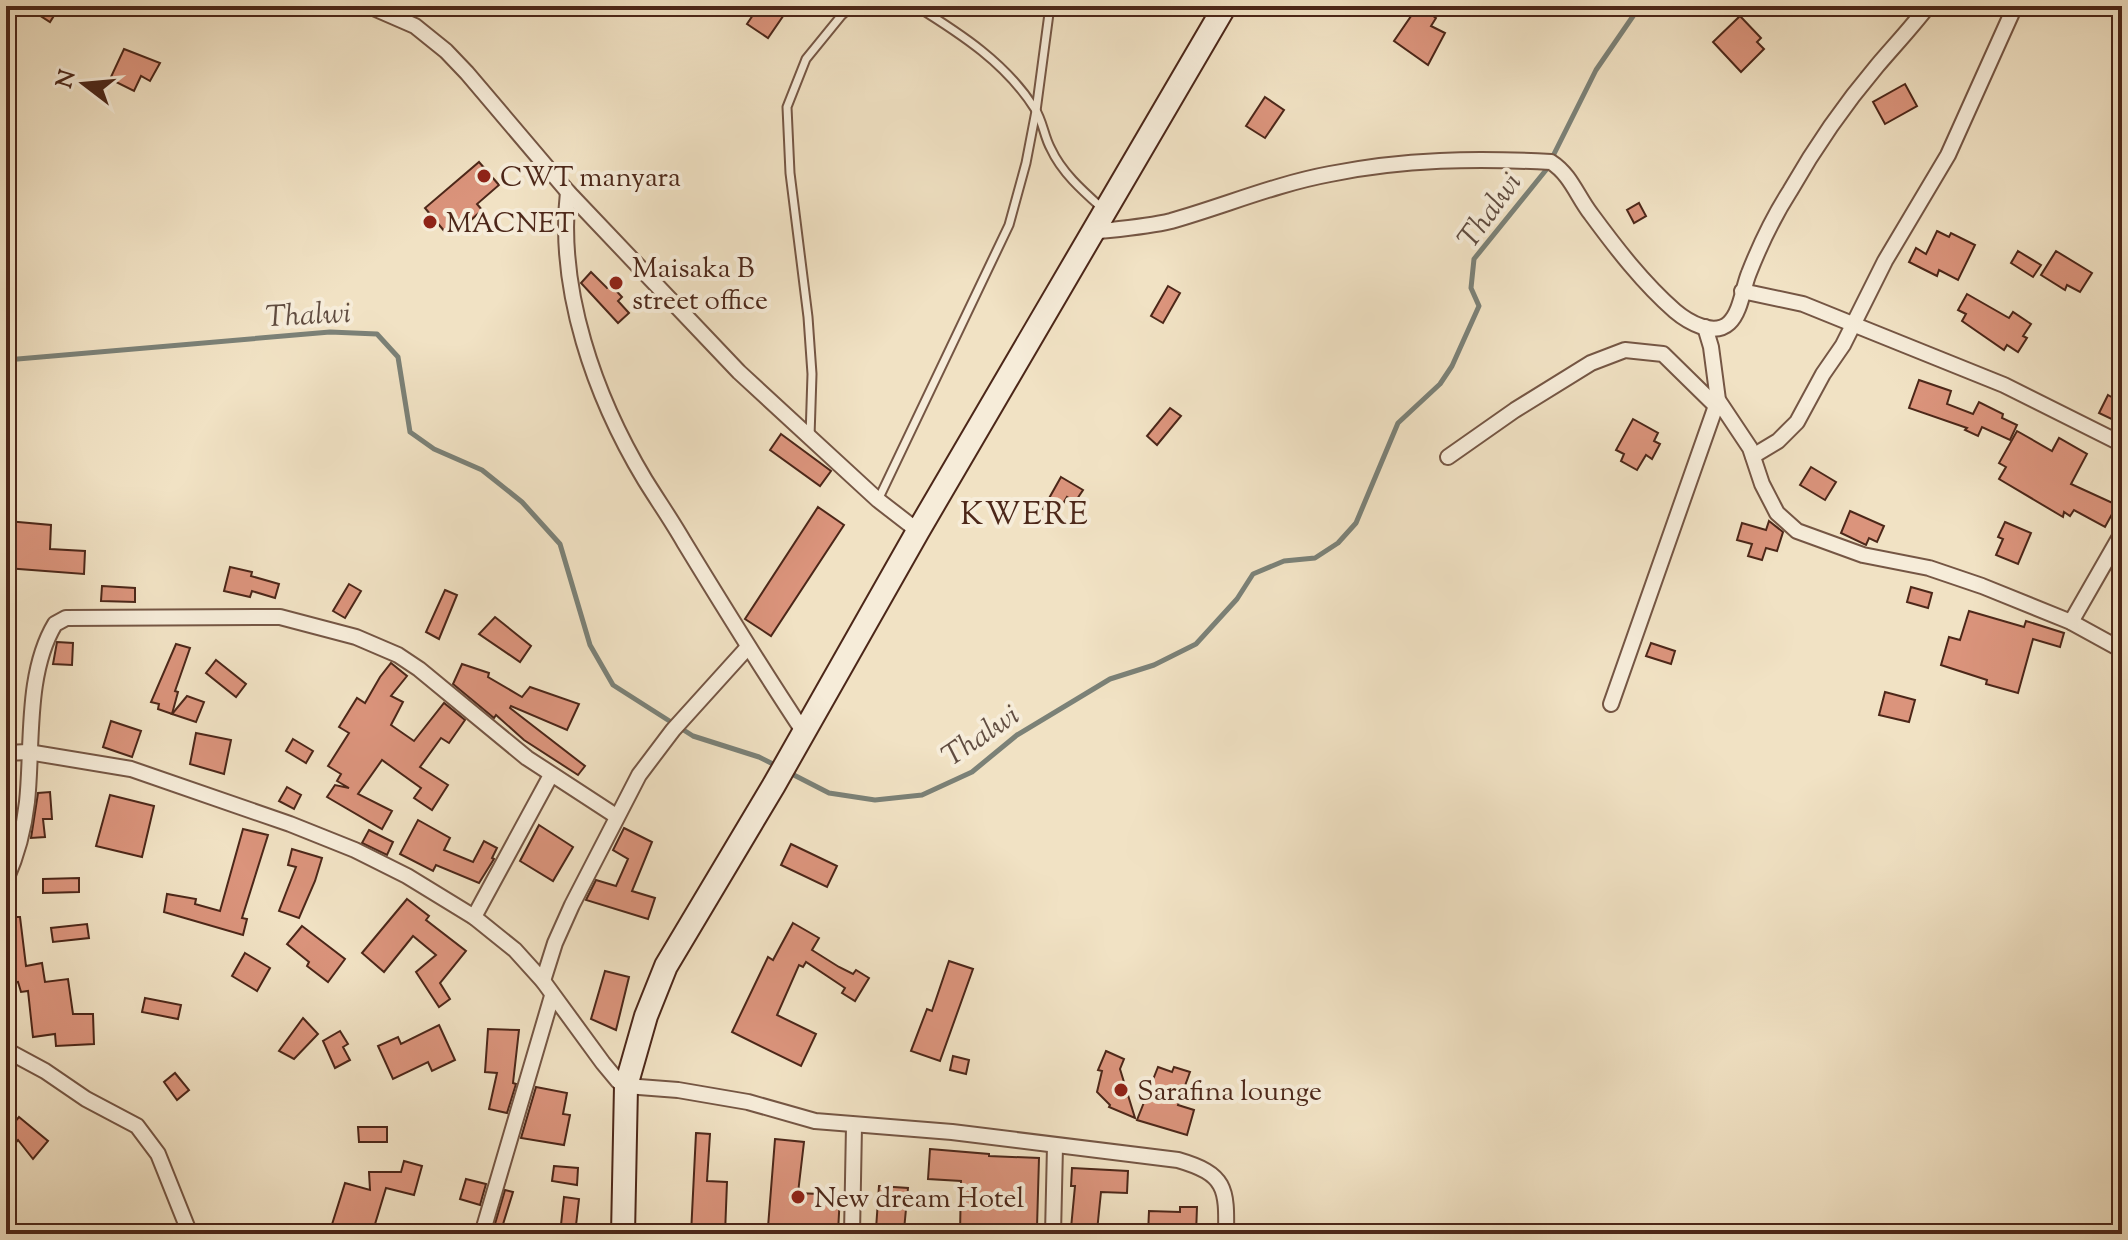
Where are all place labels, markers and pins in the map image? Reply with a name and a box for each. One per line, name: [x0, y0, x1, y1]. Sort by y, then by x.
place label: CWT manyara: [500, 159, 681, 199]
marker: CWT manyara: [475, 167, 493, 185]
place label: MACNET: [446, 205, 575, 245]
marker: MACNET: [421, 213, 439, 231]
place label: Maisaka B street office: [632, 250, 768, 322]
marker: Maisaka B street office: [607, 274, 625, 292]
place label: Sarafina lounge: [1137, 1073, 1322, 1113]
marker: Sarafina lounge: [1112, 1081, 1130, 1099]
place label: New dream Hotel: [814, 1180, 1024, 1220]
marker: New dream Hotel: [789, 1188, 807, 1206]

